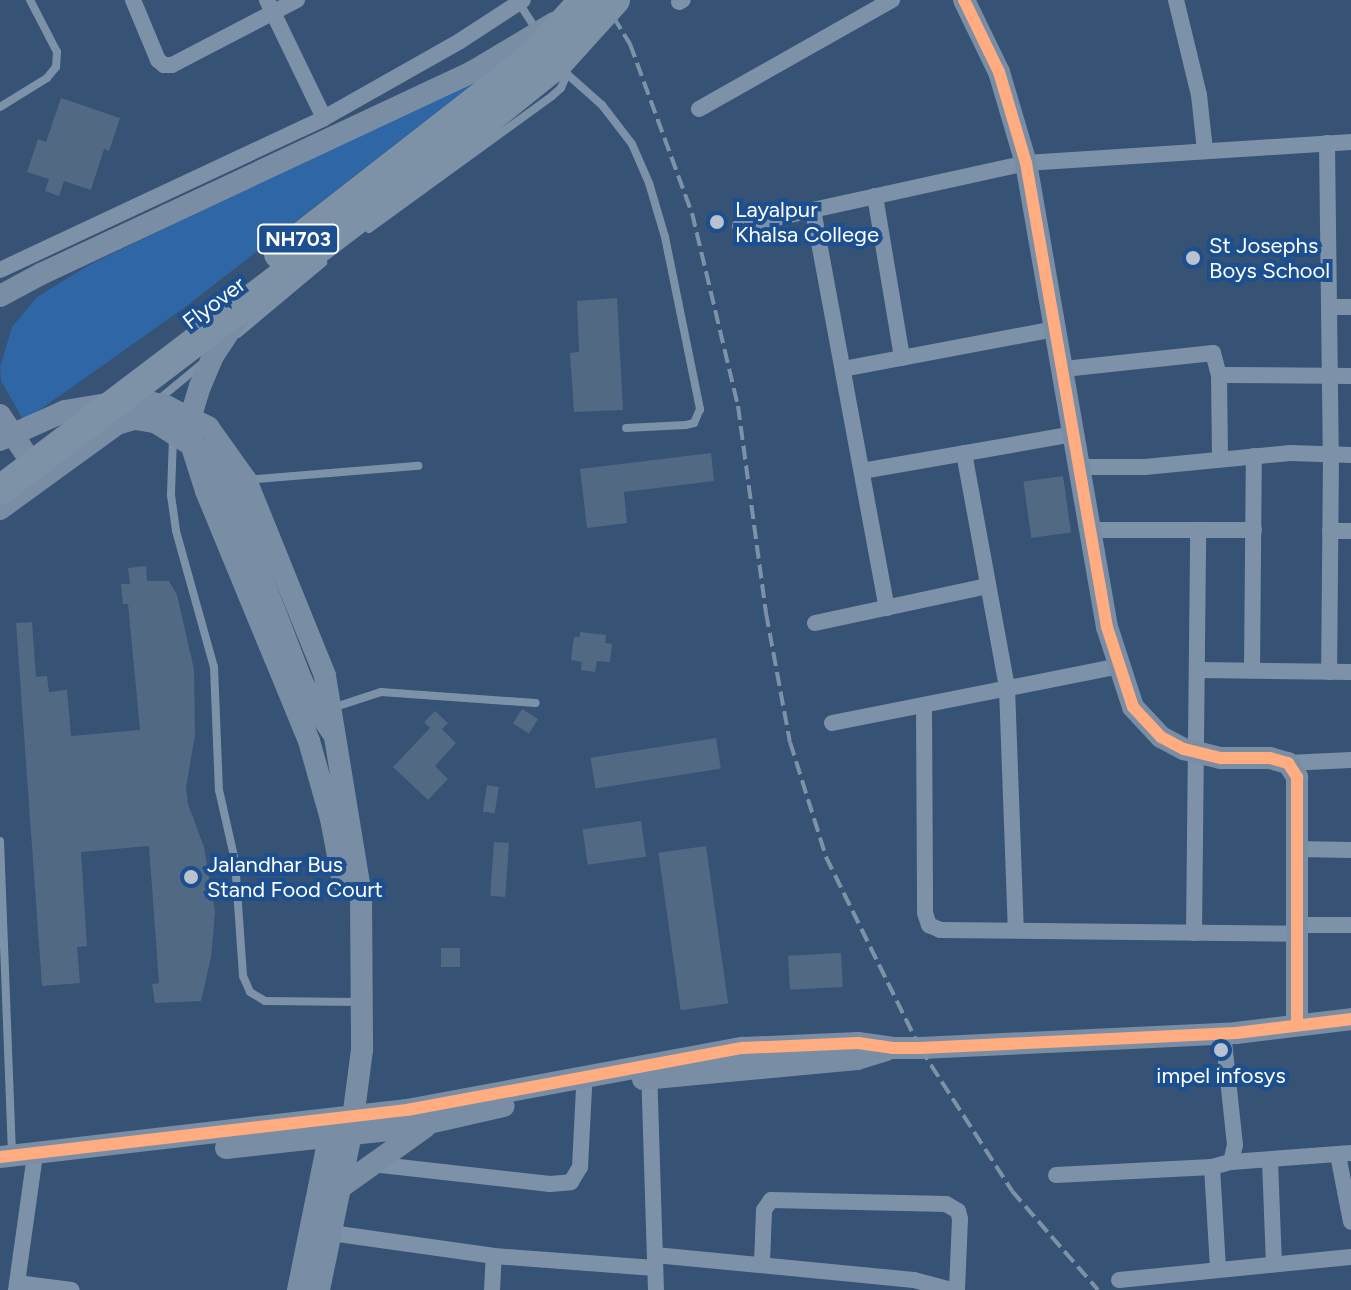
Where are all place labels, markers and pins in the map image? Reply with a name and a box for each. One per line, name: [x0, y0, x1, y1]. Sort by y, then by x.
place label: Layalpur Khalsa College: [735, 196, 879, 248]
marker: Layalpur Khalsa College: [706, 211, 728, 233]
place label: St Josephs Boys School: [1209, 232, 1330, 284]
marker: St Josephs Boys School: [1184, 249, 1202, 267]
place label: Jalandhar Bus Stand Food Court: [207, 851, 383, 902]
marker: Jalandhar Bus Stand Food Court: [182, 868, 200, 886]
marker: impel infosys: [1212, 1041, 1230, 1059]
place label: impel infosys: [1156, 1063, 1286, 1089]

